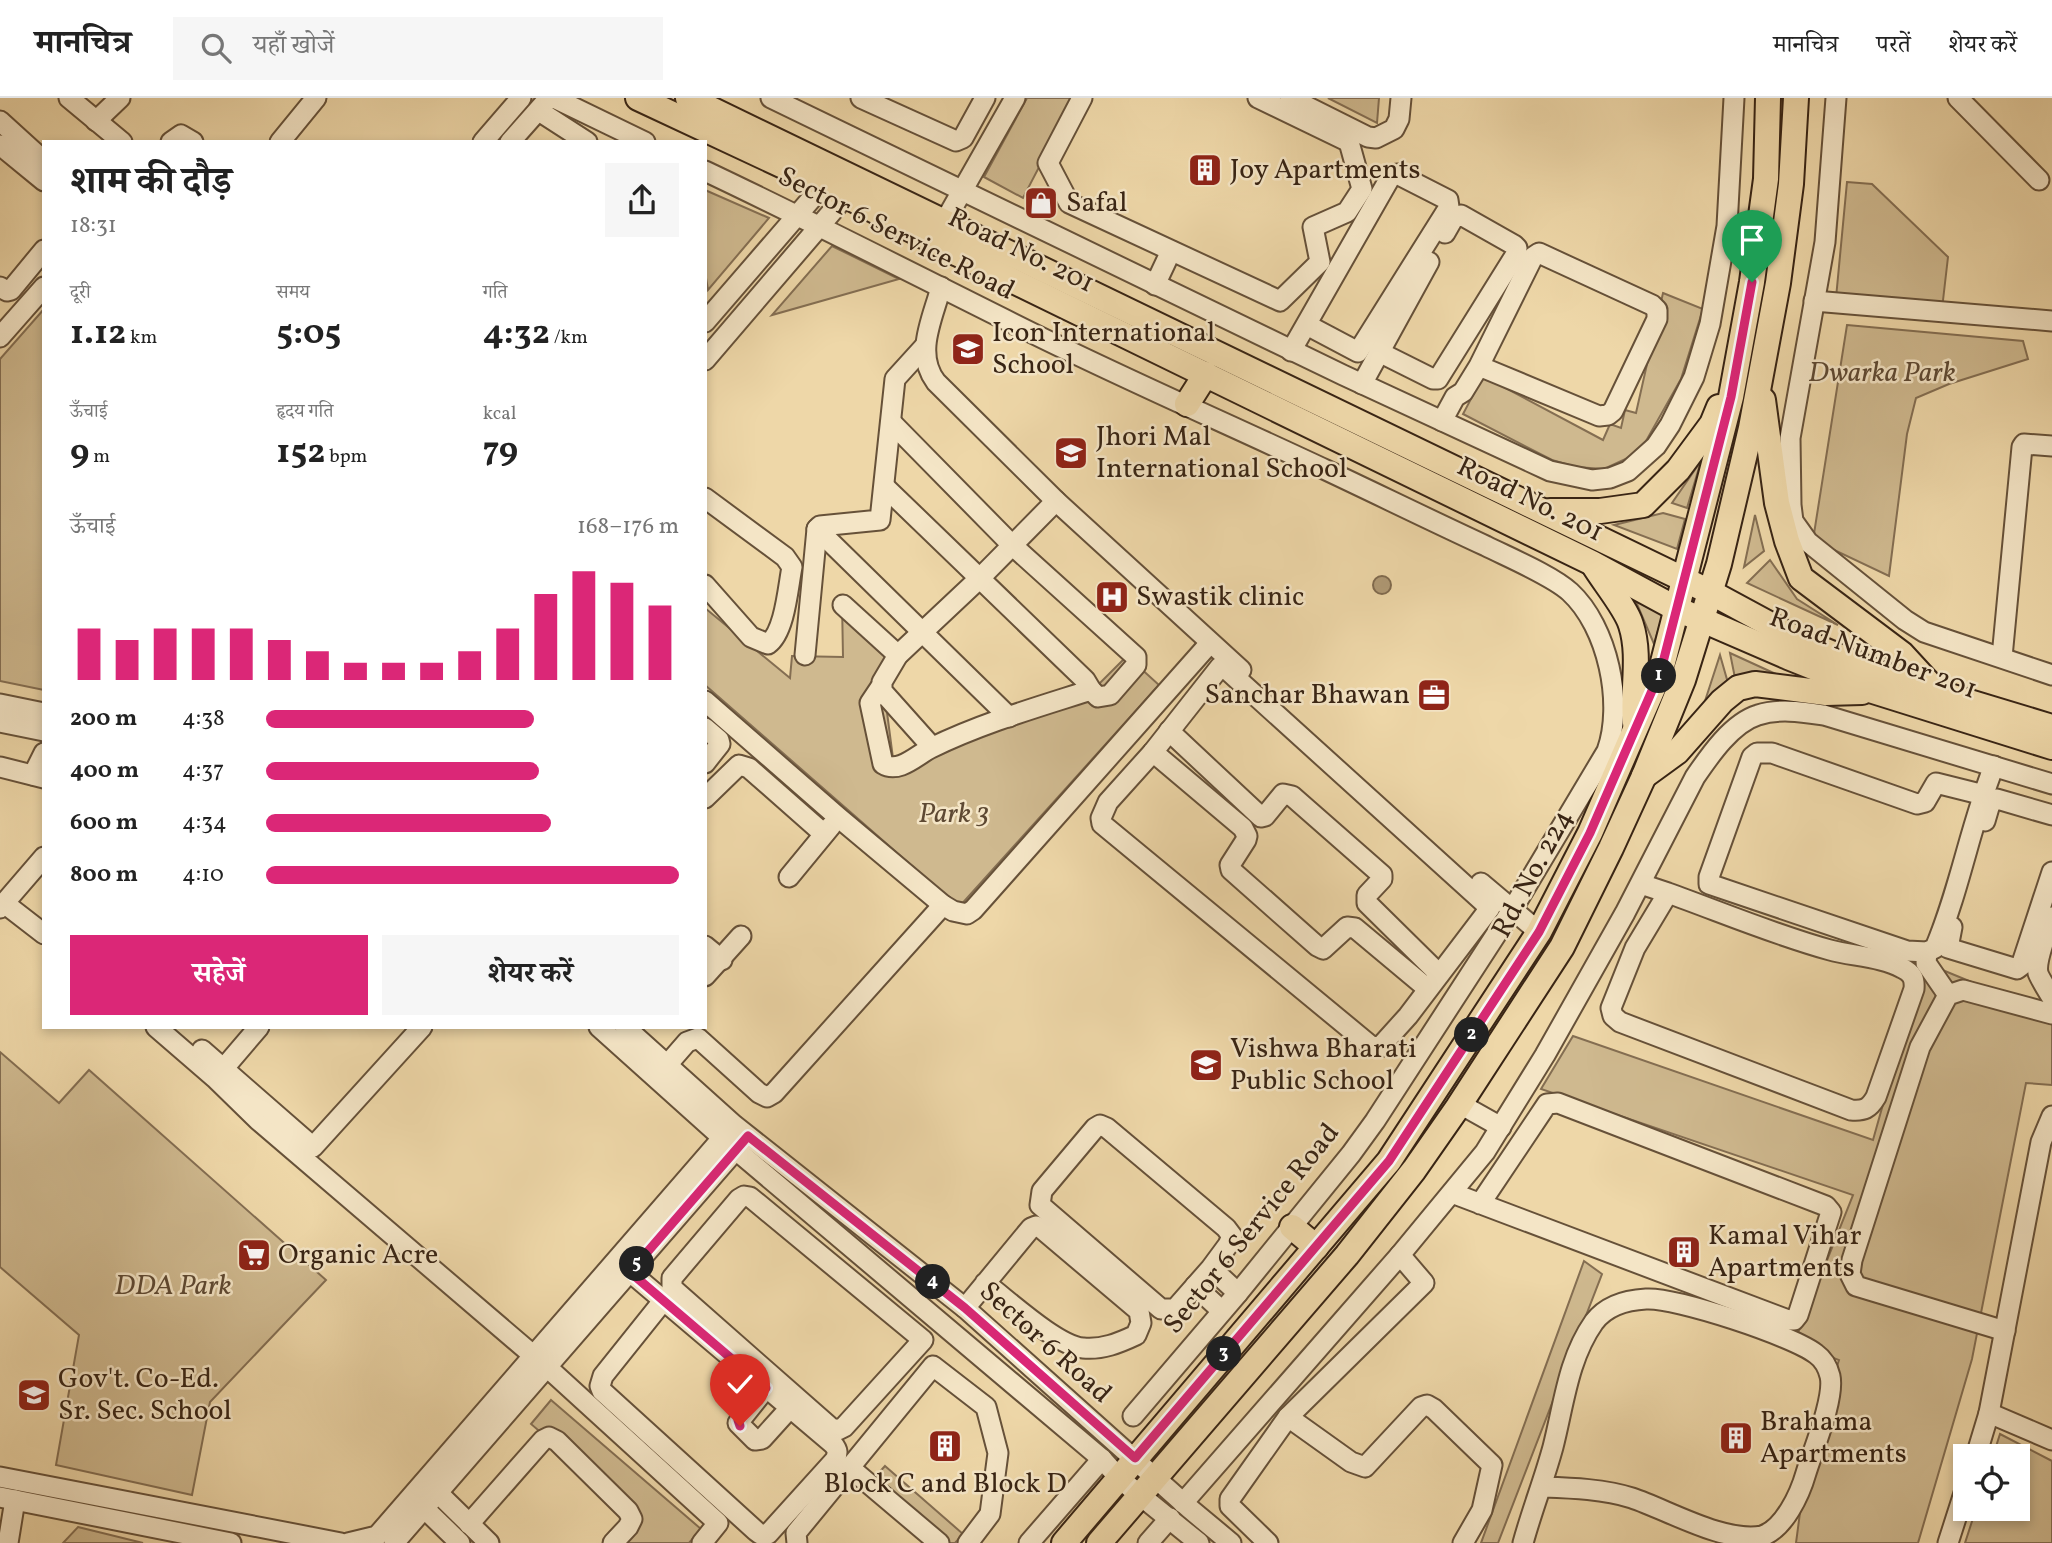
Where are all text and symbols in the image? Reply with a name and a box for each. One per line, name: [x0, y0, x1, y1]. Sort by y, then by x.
search box: [173, 17, 663, 80]
text: मानचित्र: [35, 22, 131, 68]
text: यहाँ खोजें: [253, 28, 334, 64]
icon: search: [197, 29, 235, 67]
text: मानचित्र: [1773, 29, 1838, 63]
text: परतें: [1876, 29, 1911, 63]
text: शेयर करें: [1949, 29, 2017, 63]
building icon: Joy Apartments: [1186, 151, 1224, 189]
place label: Joy Apartments: [1230, 151, 1420, 190]
text: शाम की दौड़: [70, 157, 232, 210]
street label: Sector 6 Service Road: [771, 157, 1021, 311]
button: share: [605, 163, 679, 237]
shop icon: Safal: [1022, 184, 1060, 222]
place label: Safal: [1066, 184, 1127, 223]
street label: Road No. 201: [941, 199, 1101, 303]
text: 18:31: [70, 210, 117, 242]
pin: [1722, 210, 1782, 282]
icon: arrive: [1733, 221, 1771, 259]
text: दूरी: [70, 280, 91, 306]
text: समय: [276, 280, 310, 306]
text: गति: [483, 280, 508, 306]
text: 1.12: [70, 310, 126, 358]
text: 5:05: [276, 310, 341, 358]
text: 4:32: [483, 310, 550, 358]
place label: Icon International School: [992, 314, 1215, 385]
text: km: [126, 325, 157, 351]
text: /km: [550, 325, 588, 351]
school or university icon: Icon International School: [949, 330, 987, 368]
park label: Dwarka Park: [1808, 354, 1956, 393]
text: ऊँचाई: [70, 399, 107, 425]
text: हृदय गति: [276, 399, 333, 425]
text: kcal: [483, 401, 516, 427]
place label: Jhori Mal International School: [1096, 418, 1347, 489]
text: 79: [483, 427, 518, 475]
text: 9: [70, 429, 89, 477]
text: 152: [276, 429, 325, 477]
school or university icon: Jhori Mal International School: [1052, 434, 1090, 472]
text: m: [89, 444, 110, 470]
text: bpm: [325, 444, 367, 470]
street label: Road No. 201: [1450, 448, 1610, 552]
text: ऊँचाई: [70, 511, 115, 543]
text: 168–176 m: [577, 511, 679, 543]
hospital icon: Swastik clinic: [1093, 578, 1131, 616]
place label: Swastik clinic: [1136, 578, 1304, 617]
street label: Road Number 201: [1764, 598, 1982, 710]
pin: 1: [1642, 658, 1676, 694]
text: 1: [1655, 662, 1662, 688]
place label: Sanchar Bhawan: [1205, 676, 1410, 715]
office icon: Sanchar Bhawan: [1415, 676, 1453, 714]
text: 200 m: [70, 703, 137, 735]
text: 4:38: [182, 703, 225, 735]
text: 400 m: [70, 755, 139, 787]
text: 4:37: [182, 755, 224, 787]
park label: Park 3: [918, 795, 990, 834]
street label: Rd. No. 224: [1483, 803, 1583, 945]
text: 600 m: [70, 807, 138, 839]
text: 4:34: [182, 807, 227, 839]
text: 800 m: [70, 859, 138, 891]
text: 4:10: [182, 859, 224, 891]
button: सहेजें: [70, 935, 368, 1015]
button: शेयर करें: [382, 935, 679, 1015]
pin: 2: [1454, 1018, 1490, 1052]
text: 2: [1467, 1021, 1476, 1047]
place label: Vishwa Bharati Public School: [1230, 1030, 1417, 1101]
school or university icon: Vishwa Bharati Public School: [1187, 1046, 1225, 1084]
street label: Sector 6 Service Road: [1155, 1115, 1349, 1343]
place label: Kamal Vihar Apartments: [1708, 1217, 1862, 1288]
building icon: Kamal Vihar Apartments: [1665, 1233, 1703, 1271]
supermarket icon: Organic Acre: [235, 1236, 273, 1274]
place label: Organic Acre: [278, 1236, 438, 1275]
pin: 5: [620, 1246, 654, 1282]
text: 5: [632, 1250, 641, 1276]
pin: 4: [916, 1264, 950, 1300]
park label: DDA Park: [114, 1267, 232, 1306]
text: 4: [927, 1268, 938, 1294]
street label: Sector 6 Road: [970, 1273, 1120, 1413]
pin: 3: [1206, 1336, 1242, 1372]
text: 3: [1219, 1340, 1228, 1366]
pin: [710, 1354, 770, 1426]
place label: Gov't. Co-Ed. Sr. Sec. School: [58, 1360, 232, 1431]
icon: check: [721, 1365, 759, 1403]
school or university icon: Gov't. Co-Ed. Sr. Sec. School: [15, 1376, 53, 1414]
place label: Brahama Apartments: [1760, 1403, 1907, 1474]
building icon: Brahama Apartments: [1717, 1419, 1755, 1457]
building icon: Block C and Block D: [926, 1427, 964, 1465]
map controls: [1953, 1444, 2030, 1521]
button: locate: [1953, 1444, 2030, 1521]
place label: Block C and Block D: [823, 1465, 1067, 1504]

